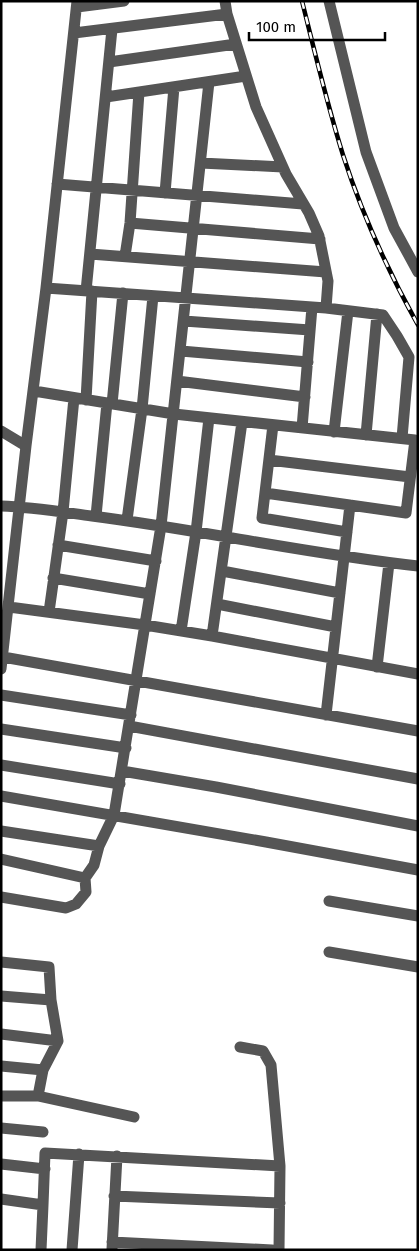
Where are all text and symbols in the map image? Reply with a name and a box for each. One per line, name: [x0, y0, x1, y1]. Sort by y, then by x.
scale bar: [249, 10, 385, 42]
text: 100 m: [256, 18, 296, 36]

